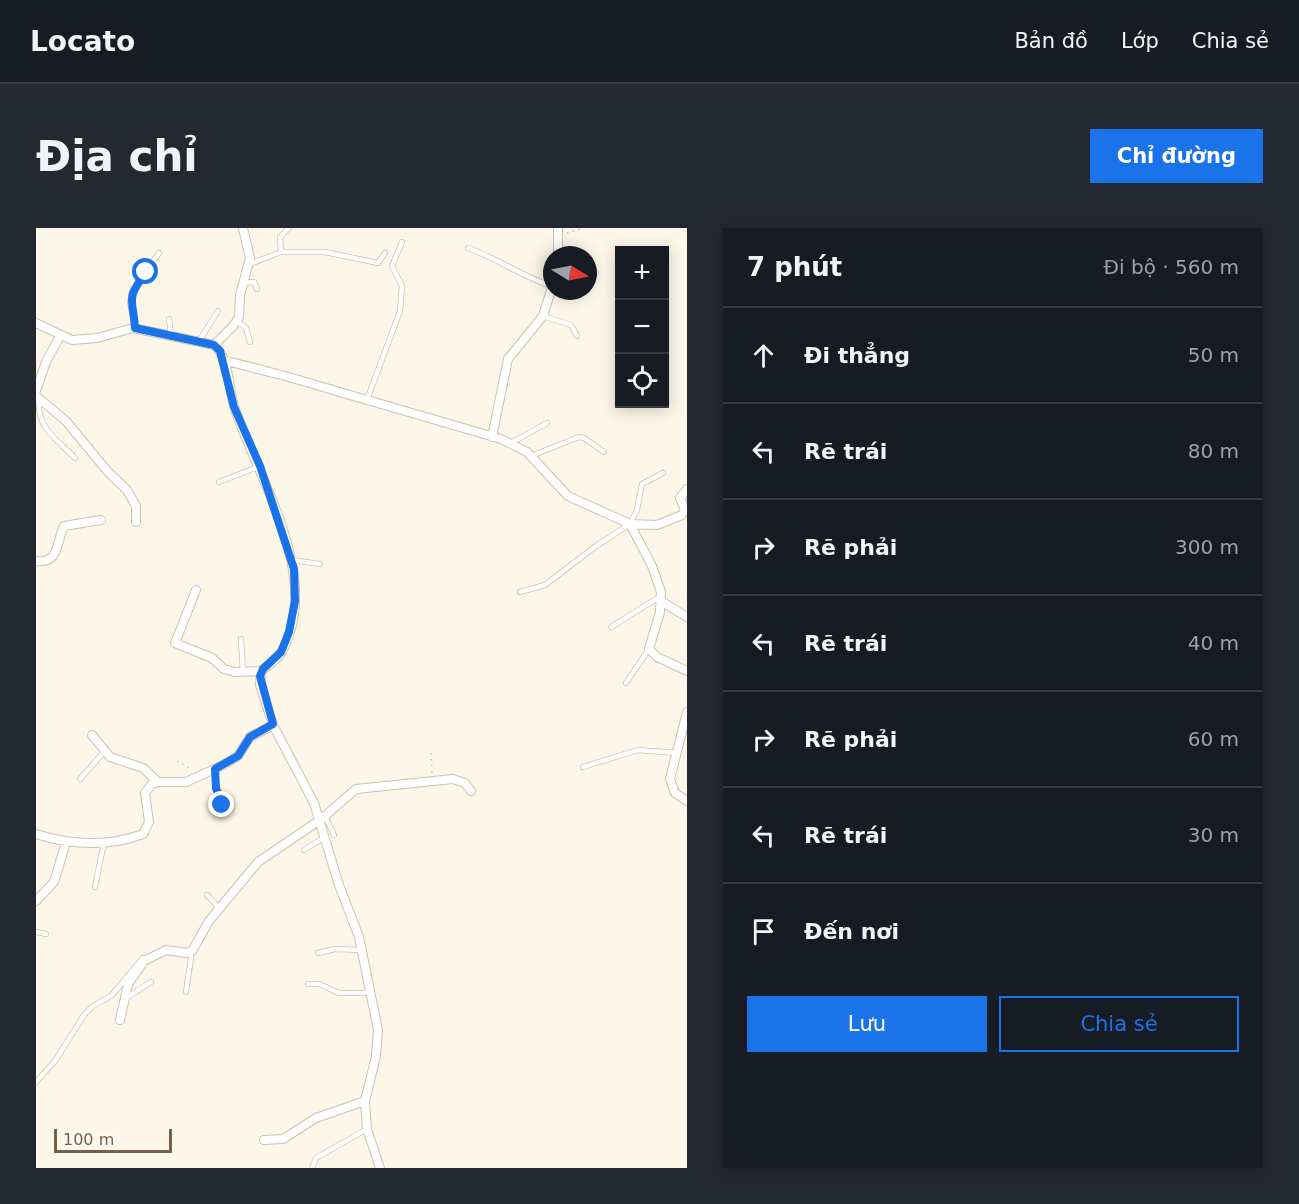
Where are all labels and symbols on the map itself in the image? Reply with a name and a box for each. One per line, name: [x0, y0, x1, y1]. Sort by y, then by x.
north arrow: [543, 246, 597, 300]
route start: [132, 258, 158, 284]
route end: [208, 791, 234, 817]
scale bar: [54, 1126, 172, 1154]

